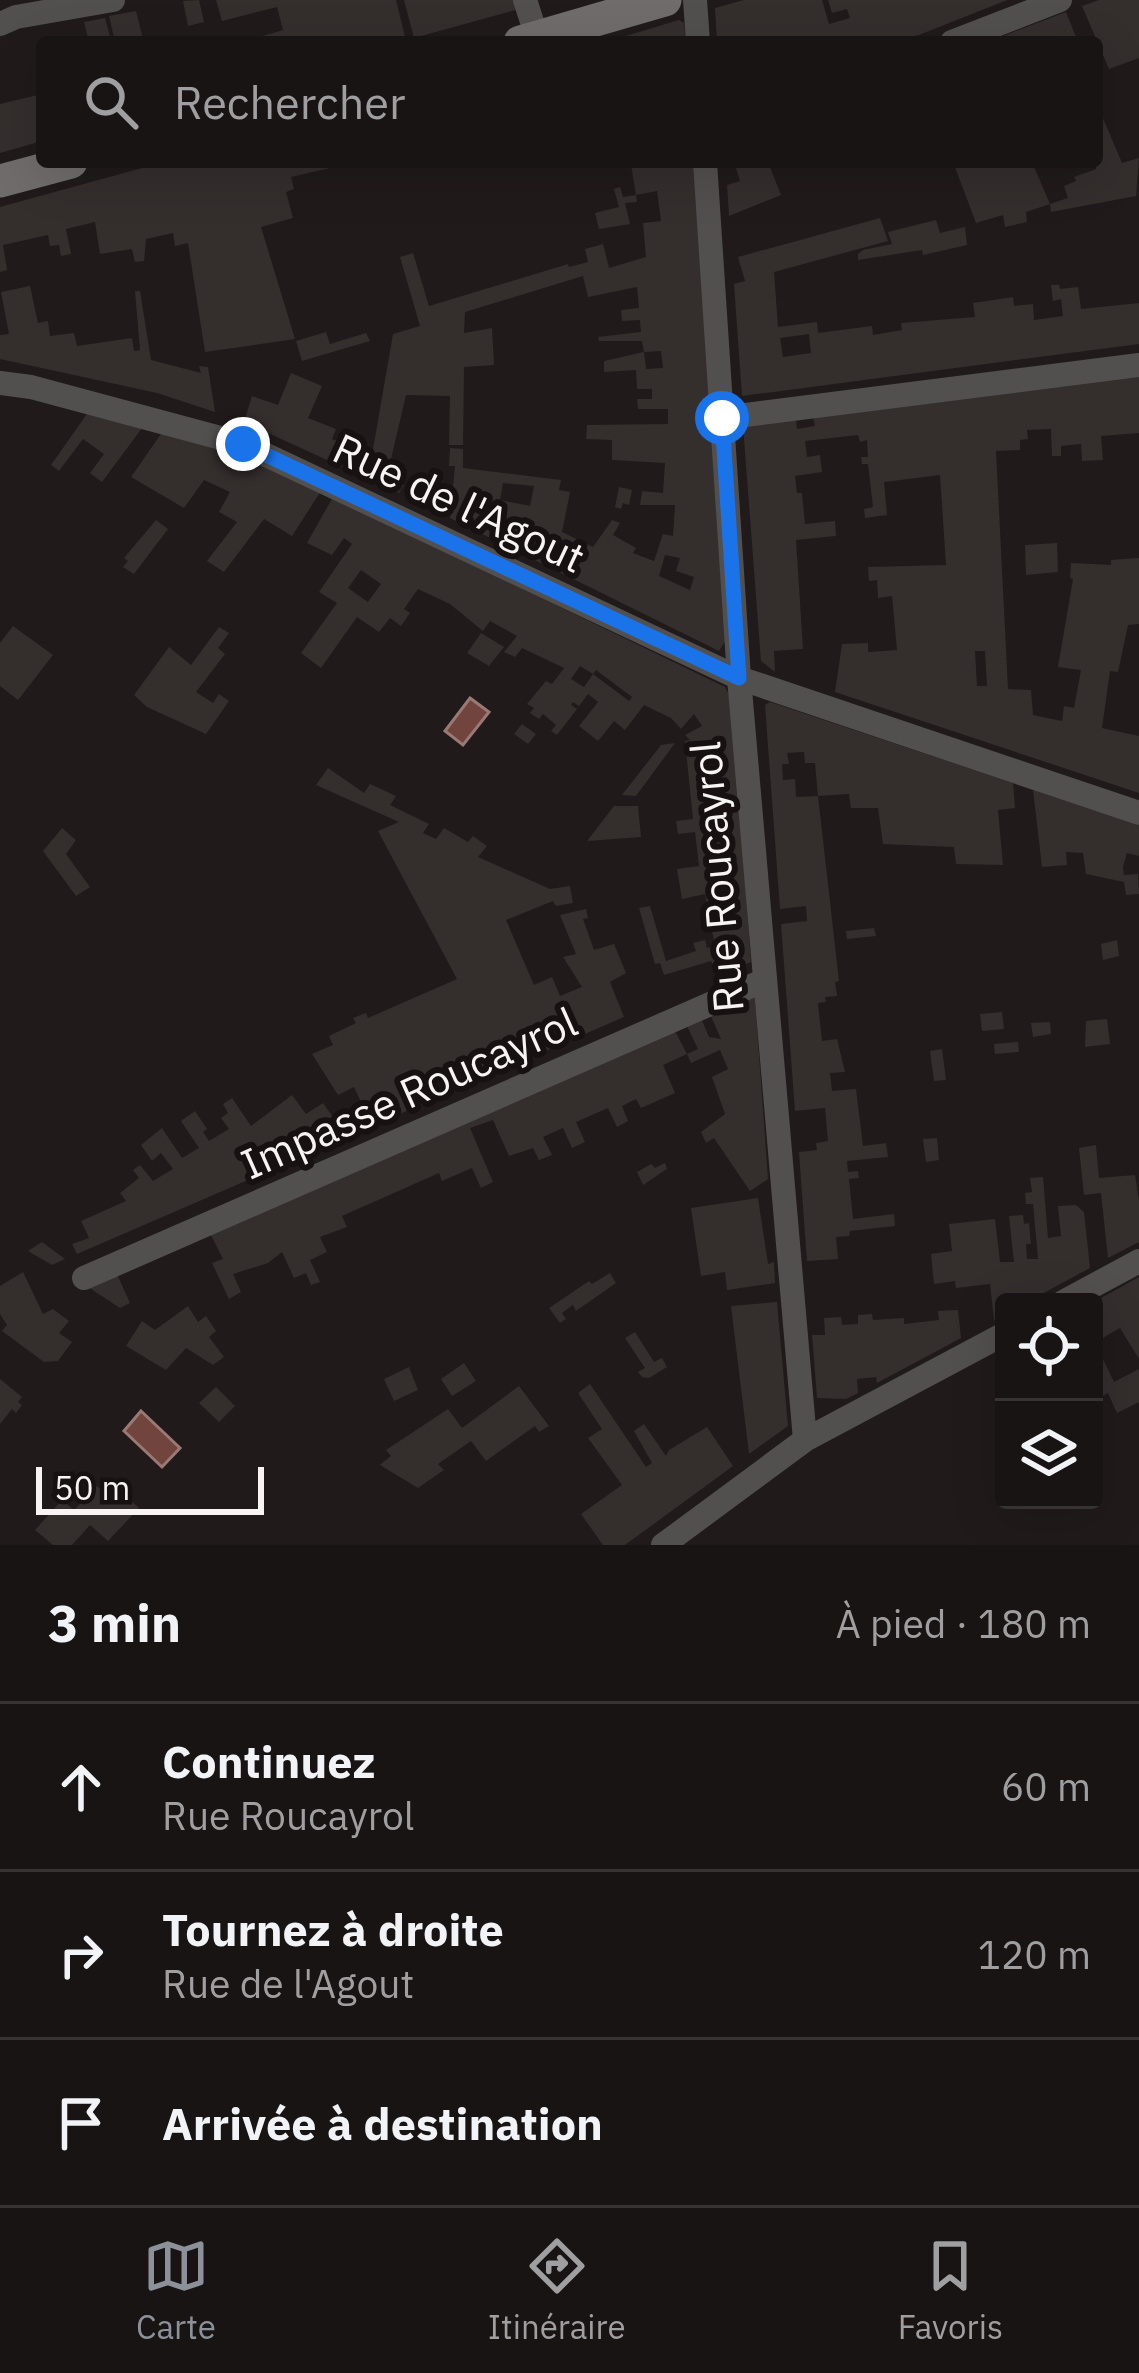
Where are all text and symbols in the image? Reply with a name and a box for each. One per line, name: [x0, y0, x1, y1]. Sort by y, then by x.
search box: [36, 36, 1103, 168]
icon: search: [78, 69, 144, 135]
text: Rechercher: [174, 73, 405, 131]
route start: [695, 391, 749, 445]
route end: [216, 417, 270, 471]
street label: Rue de l'Agout: [325, 420, 594, 585]
street label: Rue Roucayrol: [677, 739, 756, 1015]
street label: Impasse Roucayrol: [232, 994, 585, 1191]
map controls: [995, 1293, 1103, 1509]
button: locate: [995, 1293, 1103, 1401]
button: layers: [995, 1401, 1103, 1509]
scale bar: [36, 1461, 264, 1514]
text: 50 m: [54, 1466, 130, 1509]
text: 3 min: [48, 1590, 181, 1656]
text: À pied · 180 m: [836, 1598, 1091, 1649]
text: Continuez: [162, 1732, 376, 1790]
icon: ahead: [48, 1754, 114, 1820]
text: 60 m: [1001, 1761, 1091, 1812]
text: Rue Roucayrol: [162, 1790, 414, 1841]
text: Tournez à droite: [162, 1900, 504, 1958]
icon: right: [48, 1922, 114, 1988]
text: 120 m: [978, 1929, 1091, 1980]
text: Rue de l'Agout: [162, 1958, 414, 2009]
icon: arrive: [48, 2090, 114, 2156]
text: Arrivée à destination: [162, 2094, 603, 2152]
tab: Carte: [136, 2233, 216, 2348]
tab: Itinéraire: [488, 2233, 626, 2348]
tab: Favoris: [898, 2233, 1003, 2348]

